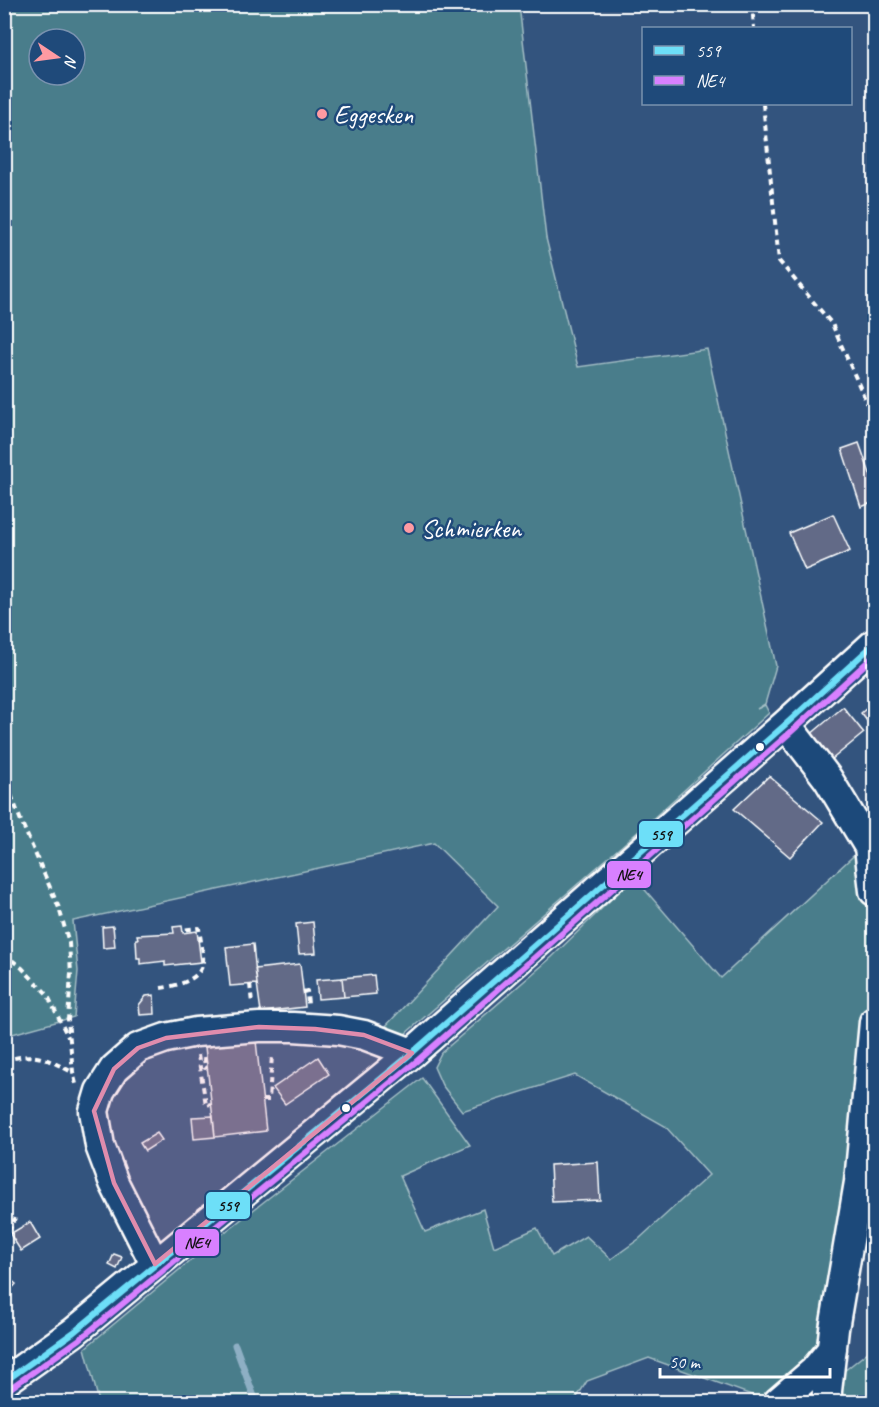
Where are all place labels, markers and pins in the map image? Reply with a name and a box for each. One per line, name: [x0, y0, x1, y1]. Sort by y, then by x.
place label: Eggesken: [334, 98, 413, 131]
marker: Eggesken: [315, 107, 329, 121]
place label: Schmierken: [421, 512, 522, 545]
marker: Schmierken: [402, 521, 416, 535]
unlabelled marker: [754, 741, 766, 753]
unlabelled marker: [340, 1102, 352, 1114]

